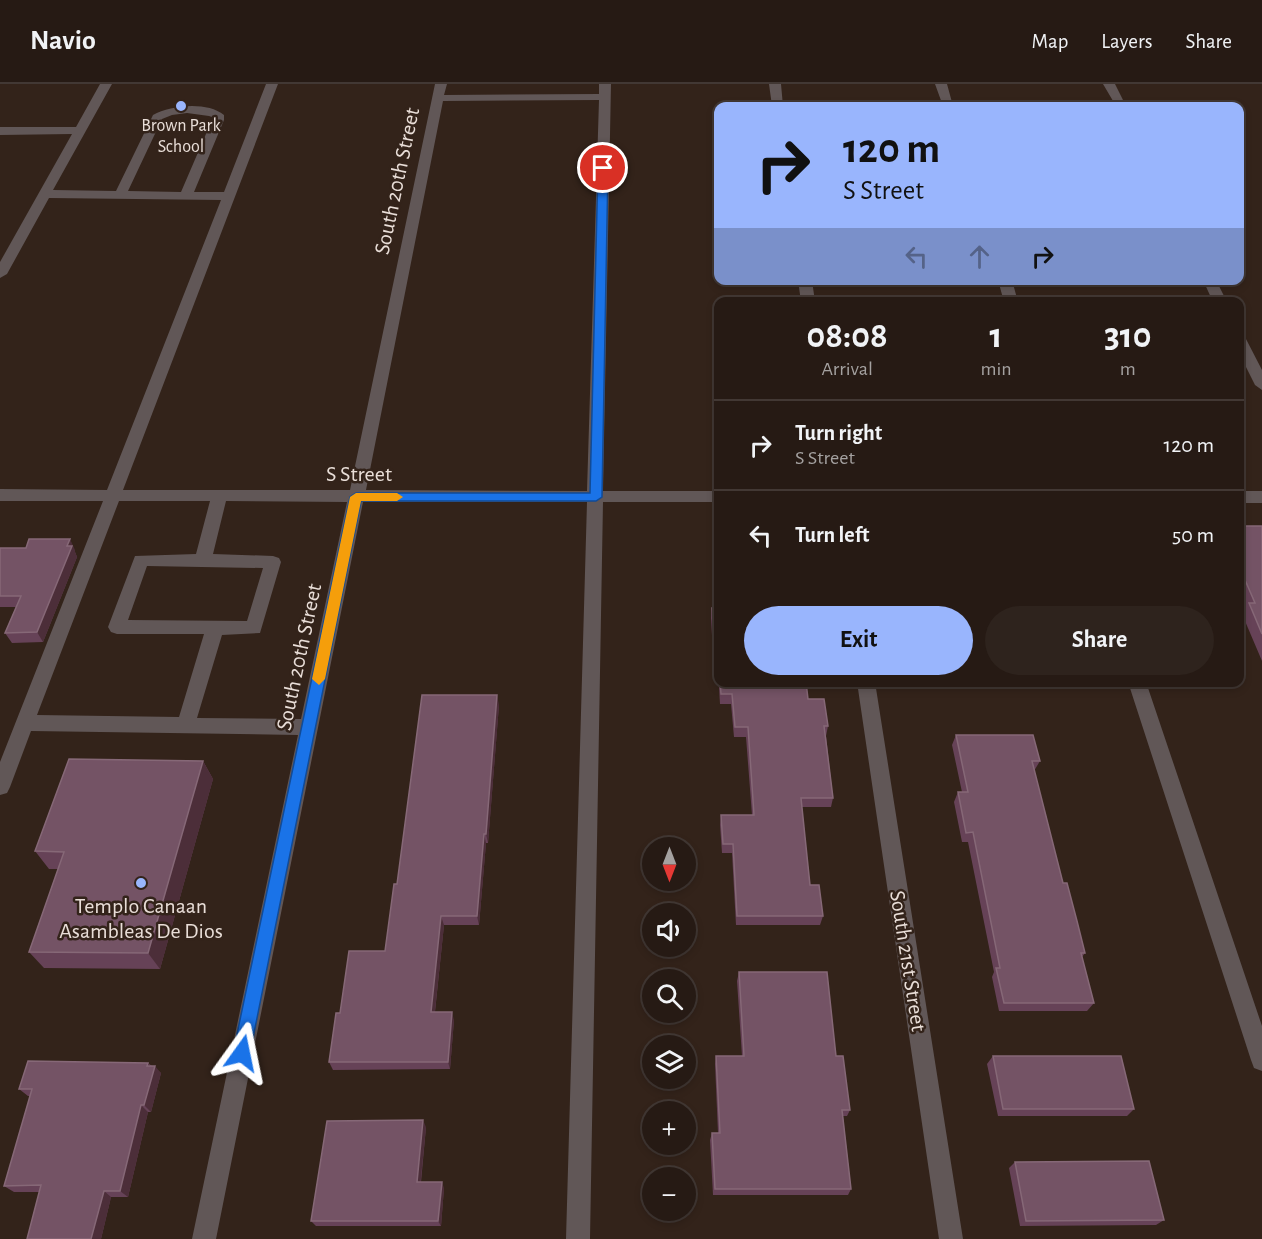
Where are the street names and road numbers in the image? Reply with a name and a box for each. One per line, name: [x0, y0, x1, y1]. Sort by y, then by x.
street label: South 20th Street: [371, 106, 423, 256]
street label: S Street: [326, 463, 392, 485]
street label: South 20th Street: [273, 582, 325, 732]
street label: South 21st Street: [886, 889, 930, 1033]

